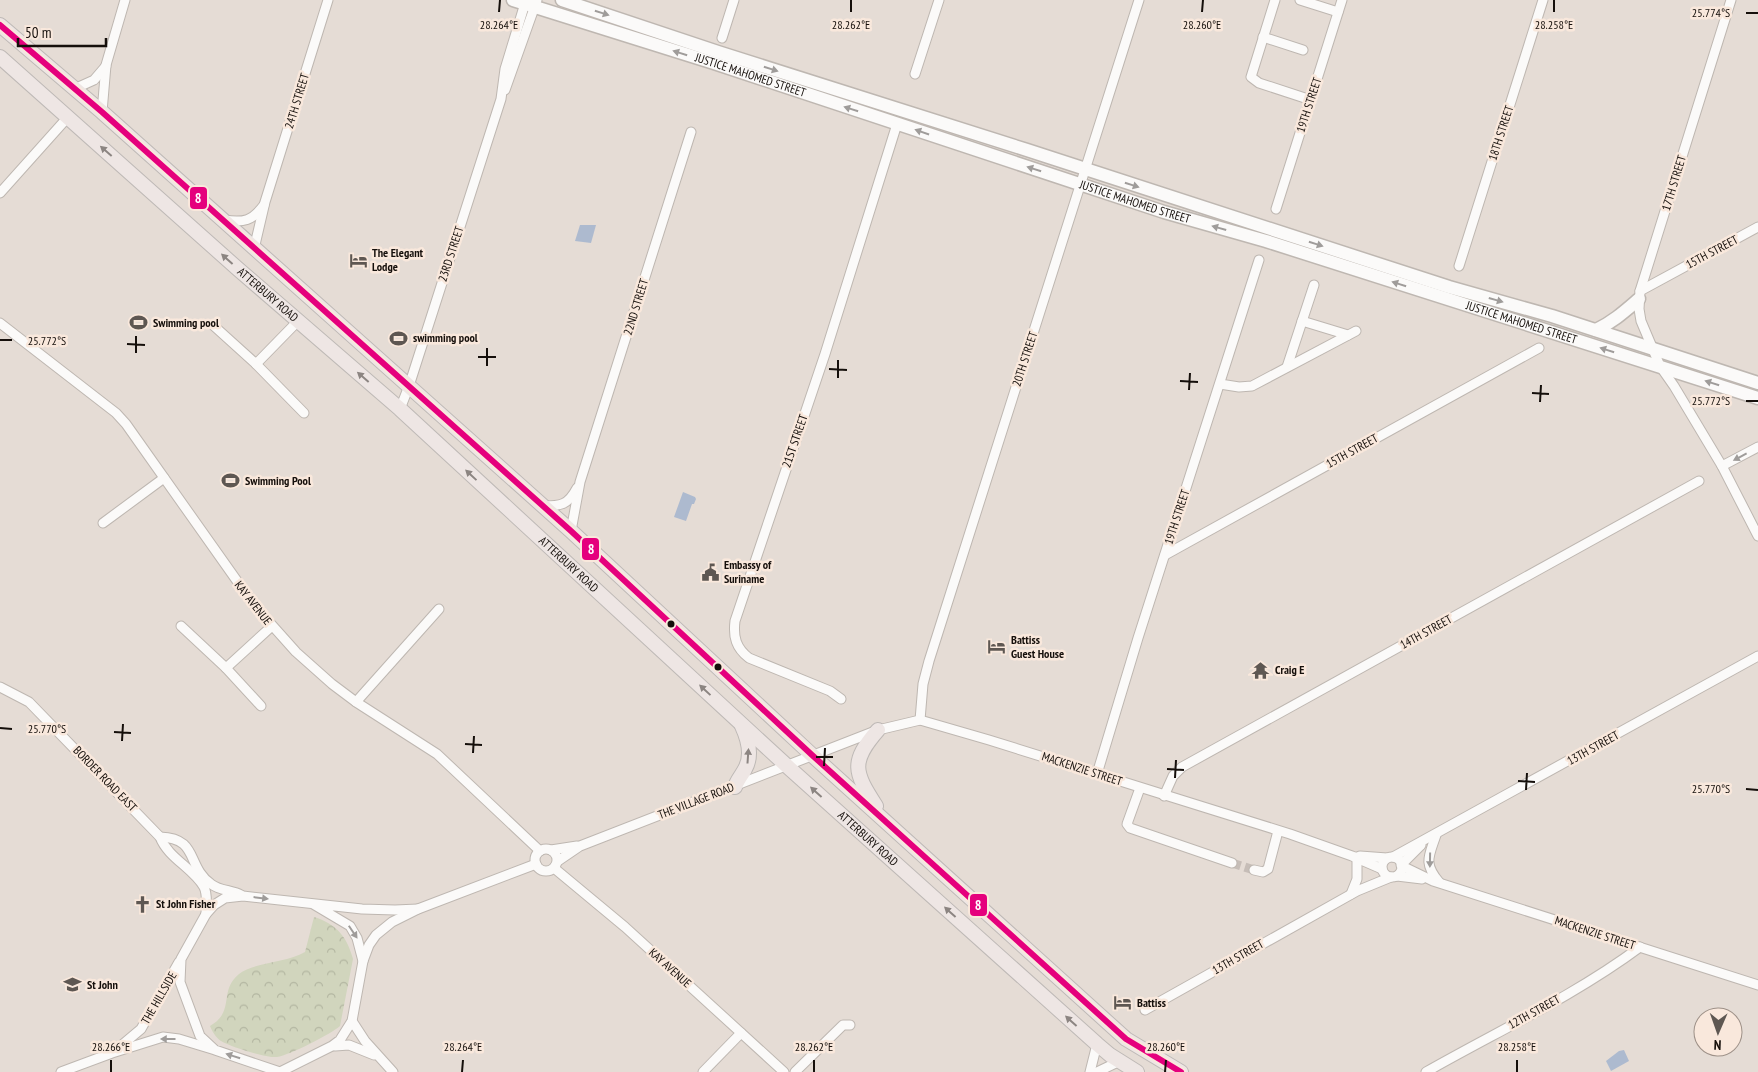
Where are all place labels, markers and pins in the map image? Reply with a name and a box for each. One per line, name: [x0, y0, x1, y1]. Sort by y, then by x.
place label: The Elegant Lodge: [372, 245, 424, 274]
hotel icon: The Elegant Lodge: [348, 250, 368, 270]
sports icon: Swimming pool: [129, 313, 149, 333]
place label: Swimming pool: [153, 315, 219, 330]
sports icon: swimming pool: [389, 328, 409, 348]
place label: swimming pool: [413, 330, 478, 345]
sports icon: Swimming Pool: [221, 471, 241, 491]
place label: Swimming Pool: [245, 473, 311, 488]
place label: Embassy of Suriname: [724, 557, 772, 586]
public building icon: Embassy of Suriname: [700, 562, 720, 582]
unlabelled marker: [666, 619, 676, 629]
place label: Battiss Guest House: [1011, 632, 1064, 661]
hotel icon: Battiss Guest House: [987, 637, 1007, 657]
temple icon: Craig E: [1251, 660, 1271, 680]
unlabelled marker: [713, 662, 723, 672]
place label: Craig E: [1275, 662, 1305, 677]
church icon: St John Fisher: [132, 894, 152, 914]
place label: St John Fisher: [156, 896, 216, 911]
school or university icon: St John: [63, 975, 83, 995]
place label: St John: [87, 977, 118, 992]
hotel icon: Battiss: [1113, 993, 1133, 1013]
place label: Battiss: [1137, 995, 1166, 1010]

